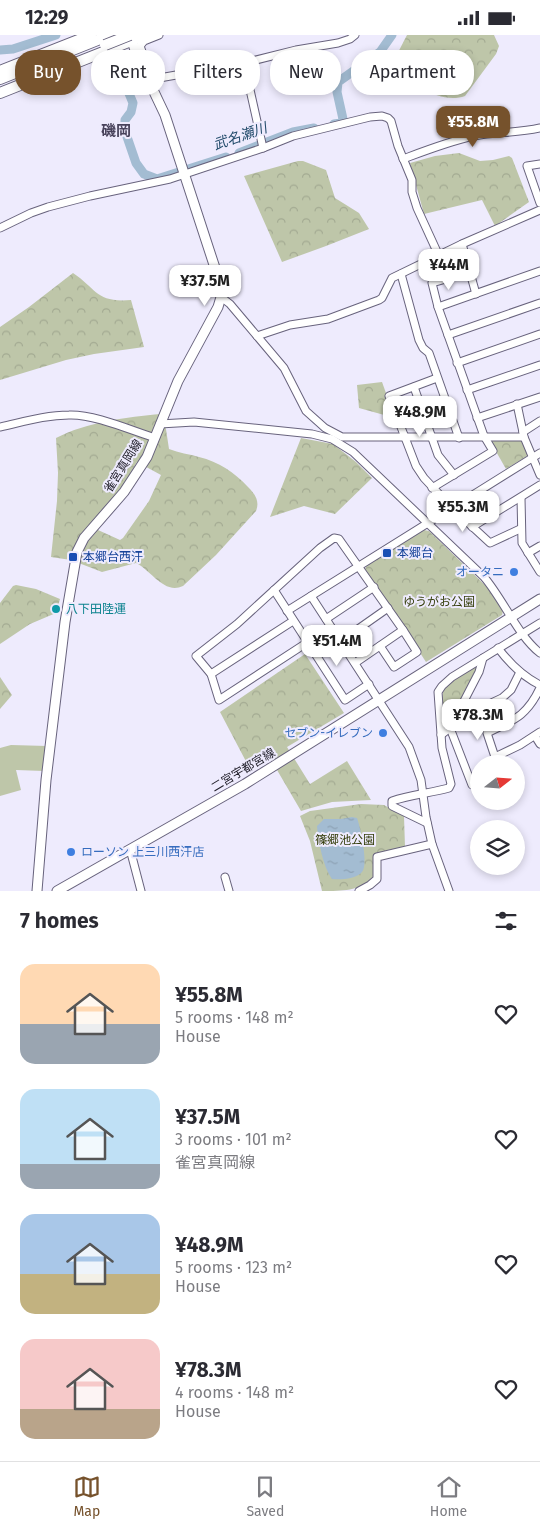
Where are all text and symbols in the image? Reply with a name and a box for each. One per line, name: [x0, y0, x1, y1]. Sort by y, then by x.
text: 12:29: [25, 6, 68, 29]
chip: Buy: [15, 50, 81, 95]
chip: Rent: [91, 50, 165, 95]
chip: Filters: [175, 50, 260, 95]
chip: New: [270, 50, 341, 95]
chip: Apartment: [351, 50, 474, 95]
pin: ¥55.8M: [432, 105, 514, 148]
text: ¥55.8M: [447, 112, 499, 131]
water label: 武名瀬川: [211, 119, 271, 154]
district label: 磯岡: [101, 122, 131, 140]
pin: ¥44M: [419, 249, 479, 291]
text: ¥44M: [429, 255, 469, 274]
pin: ¥37.5M: [164, 265, 246, 307]
text: ¥37.5M: [180, 271, 230, 290]
pin: ¥48.9M: [379, 395, 461, 438]
text: ¥48.9M: [394, 402, 446, 421]
street label: 雀宮真岡線: [101, 437, 145, 495]
pin: ¥55.3M: [422, 491, 504, 533]
text: ¥55.3M: [438, 497, 489, 516]
place label: 本郷台: [397, 546, 433, 560]
marker: 本郷台: [381, 547, 393, 559]
place label: 本郷台西汗: [83, 550, 143, 564]
marker: 本郷台西汗: [67, 551, 79, 563]
place label: オータニ: [456, 565, 504, 579]
marker: オータニ: [508, 566, 520, 578]
park label: ゆうがお公園: [403, 595, 475, 609]
place label: 八下田陸運: [66, 602, 126, 616]
marker: 八下田陸運: [50, 603, 62, 615]
pin: ¥51.4M: [296, 625, 378, 667]
text: ¥51.4M: [312, 631, 362, 650]
pin: ¥78.3M: [437, 699, 519, 741]
text: ¥78.3M: [453, 705, 503, 724]
place label: セブン-イレブン: [284, 726, 373, 740]
marker: セブン-イレブン: [377, 727, 389, 739]
street label: 二宮宇都宮線: [209, 745, 277, 795]
north arrow: [470, 755, 525, 810]
map controls: [470, 755, 525, 875]
button: layers: [470, 820, 525, 875]
park label: 篠郷池公園: [315, 833, 375, 847]
place label: ローソン 上三川西汗店: [81, 845, 204, 859]
marker: ローソン 上三川西汗店: [65, 846, 77, 858]
icon: filters: [492, 907, 520, 935]
text: 7 homes: [20, 908, 99, 934]
text: ¥55.8M: [175, 982, 243, 1008]
icon: home: [60, 984, 120, 1044]
icon: heart: [492, 1000, 520, 1028]
text: 5 rooms · 148 m²: [175, 1008, 294, 1027]
text: House: [175, 1027, 221, 1046]
text: ¥37.5M: [175, 1104, 240, 1130]
icon: home: [60, 1109, 120, 1169]
icon: heart: [492, 1125, 520, 1153]
text: 3 rooms · 101 m²: [175, 1130, 292, 1149]
text: 雀宮真岡線: [175, 1153, 255, 1172]
text: ¥48.9M: [175, 1232, 243, 1258]
icon: home: [60, 1234, 120, 1294]
icon: heart: [492, 1250, 520, 1278]
text: 5 rooms · 123 m²: [175, 1258, 292, 1277]
text: House: [175, 1277, 221, 1296]
text: ¥78.3M: [175, 1357, 241, 1383]
icon: home: [60, 1359, 120, 1419]
icon: heart: [492, 1375, 520, 1403]
text: 4 rooms · 148 m²: [175, 1383, 294, 1402]
text: House: [175, 1402, 221, 1421]
tab: Map: [73, 1473, 101, 1520]
tab: Saved: [246, 1473, 284, 1520]
tab: Home: [430, 1473, 467, 1520]

